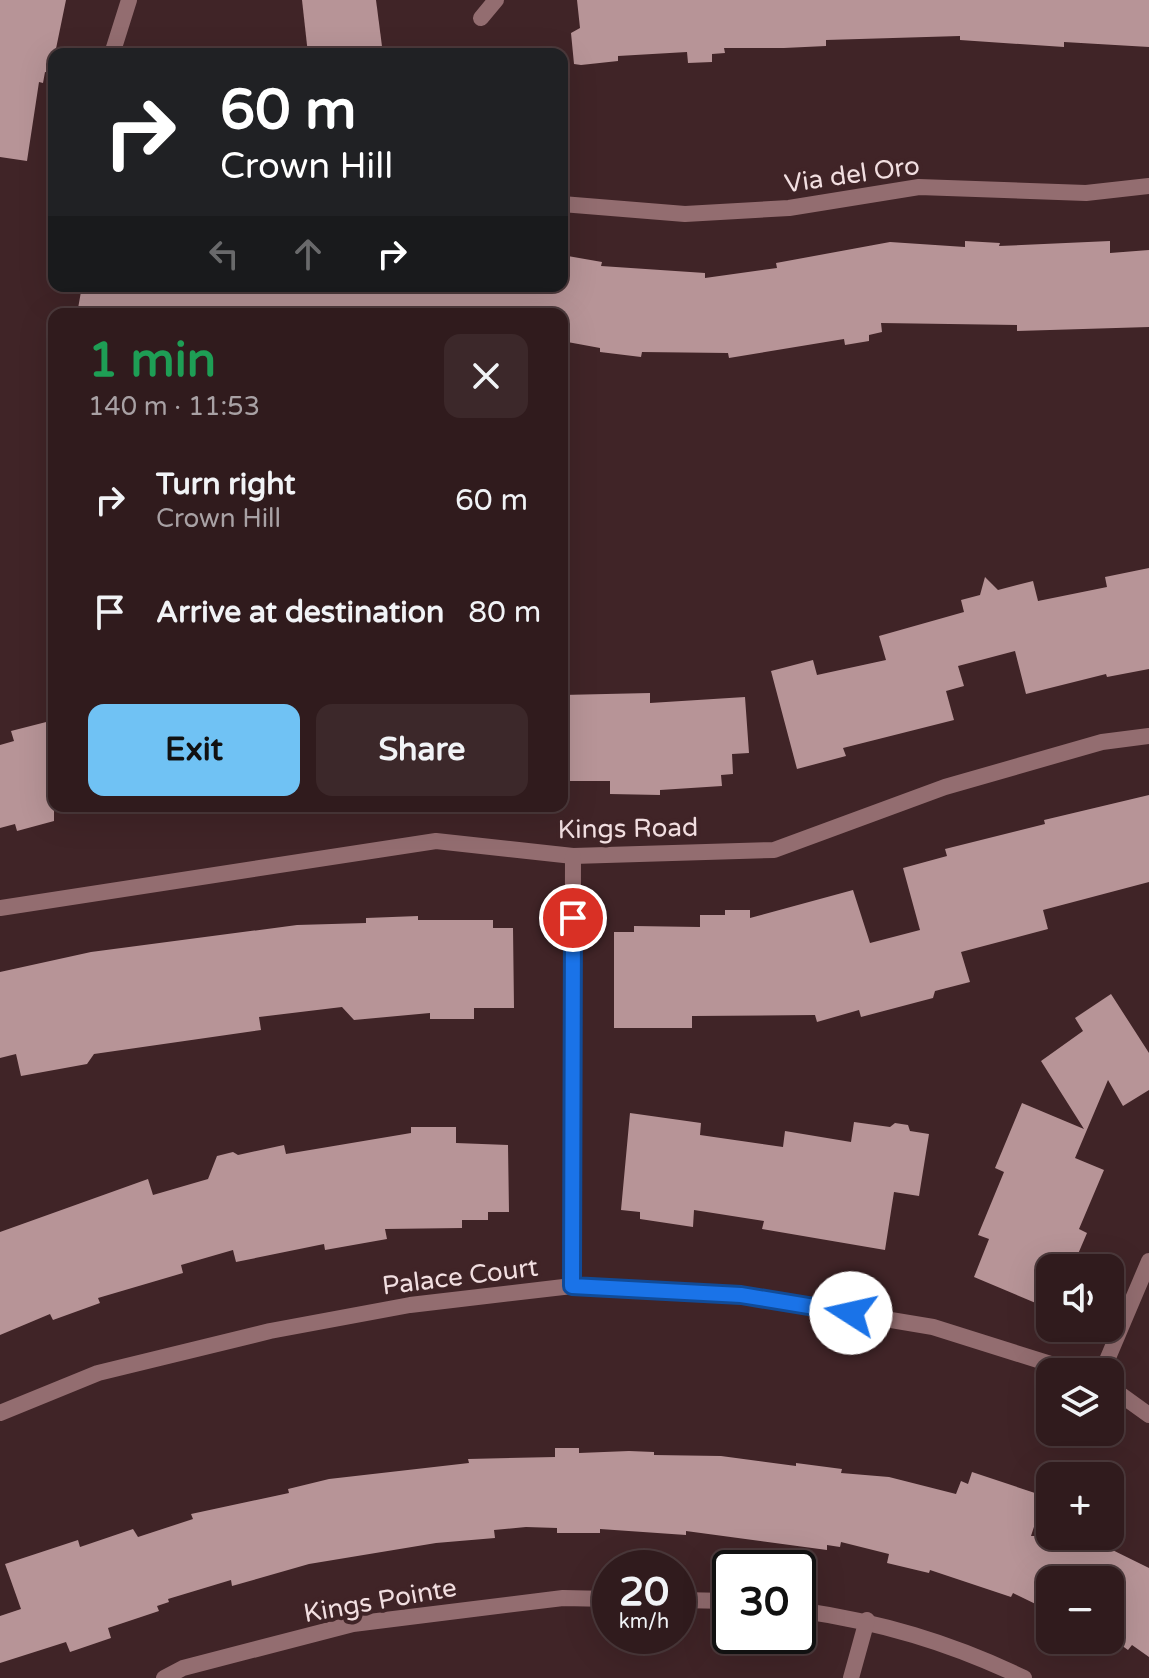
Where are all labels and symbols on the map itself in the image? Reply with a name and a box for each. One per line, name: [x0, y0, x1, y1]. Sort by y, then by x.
street label: Via del Oro: [782, 150, 922, 199]
street label: Kings Road: [557, 812, 699, 845]
pin: [539, 884, 607, 952]
street label: Palace Court: [380, 1252, 540, 1301]
position arrow: [809, 1271, 893, 1355]
speed limit sign: 30: [712, 1550, 816, 1654]
street label: Kings Pointe: [301, 1572, 459, 1629]

